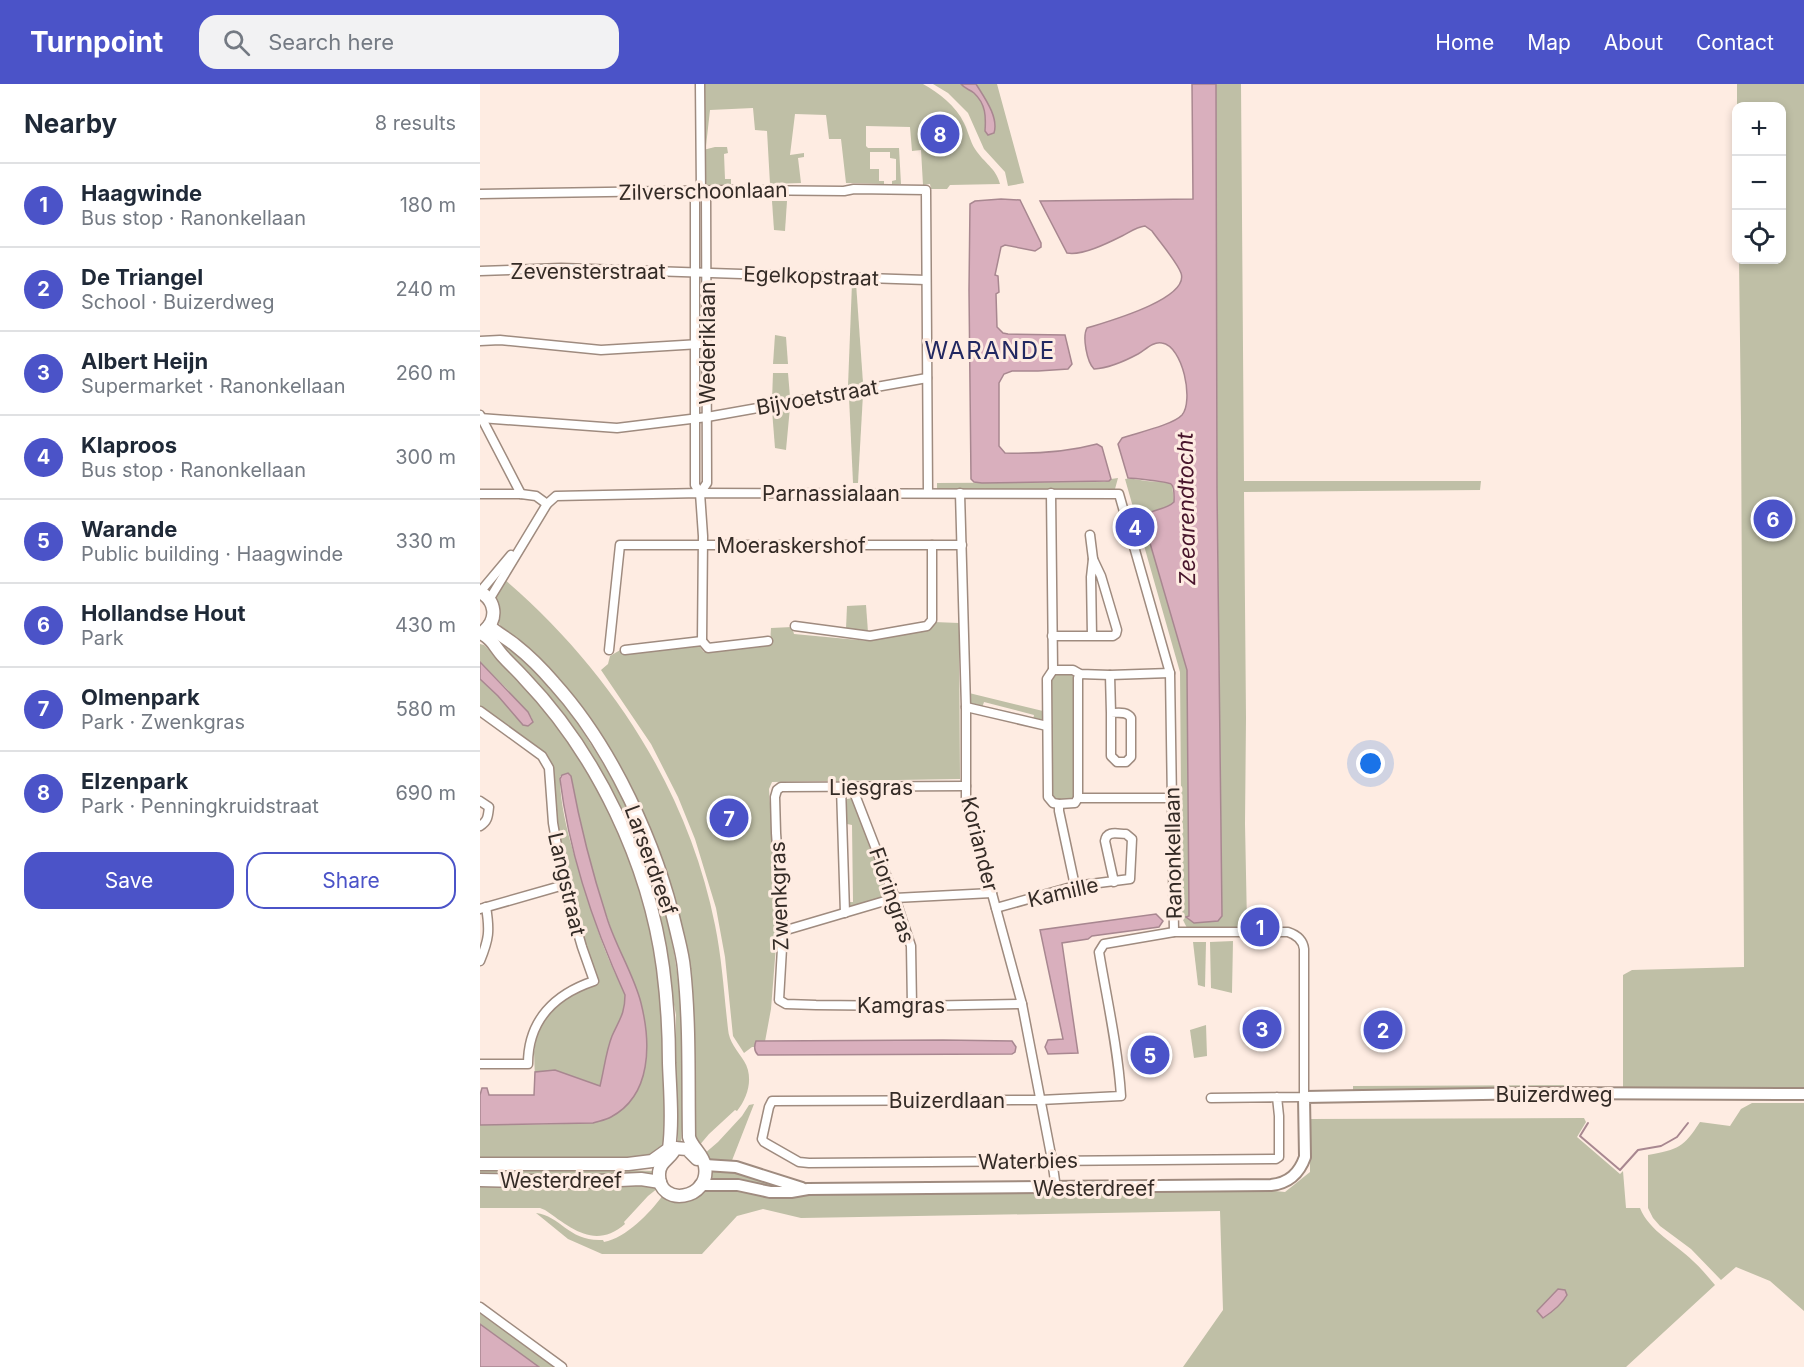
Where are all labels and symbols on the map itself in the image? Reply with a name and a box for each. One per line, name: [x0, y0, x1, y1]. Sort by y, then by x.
pin: 8: [920, 112, 960, 156]
street label: Zilverschoonlaan: [618, 177, 788, 205]
street label: Zevensterstraat: [510, 259, 666, 284]
street label: Egelkopstraat: [743, 261, 879, 291]
street label: Wederiklaan: [695, 282, 720, 404]
district label: WARANDE: [924, 336, 1056, 365]
street label: Bijvoetstraat: [754, 374, 880, 420]
water label: Zeearendtocht: [1172, 431, 1200, 586]
street label: Parnassialaan: [762, 481, 900, 506]
pin: 6: [1754, 496, 1792, 542]
pin: 4: [1116, 504, 1154, 550]
street label: Moeraskershof: [716, 533, 866, 558]
your location: [1356, 749, 1385, 778]
street label: Liesgras: [829, 775, 913, 800]
street label: Ranonkellaan: [1159, 787, 1187, 919]
street label: Koriander: [956, 794, 1004, 894]
pin: 7: [710, 796, 748, 840]
street label: Larserdreef: [620, 802, 683, 919]
street label: Langstraat: [543, 830, 591, 938]
street label: Zwenkgras: [765, 841, 793, 951]
street label: Fioringras: [864, 844, 920, 946]
street label: Kamille: [1025, 872, 1101, 912]
pin: 1: [1240, 904, 1280, 950]
street label: Kamgras: [857, 993, 945, 1018]
pin: 3: [1242, 1006, 1282, 1052]
pin: 2: [1364, 1008, 1402, 1052]
pin: 5: [1130, 1032, 1170, 1078]
street label: Buizerdweg: [1495, 1082, 1613, 1107]
street label: Buizerdlaan: [889, 1088, 1005, 1113]
street label: Waterbies: [978, 1148, 1078, 1174]
street label: Westerdreef: [500, 1168, 622, 1193]
street label: Westerdreef: [1033, 1176, 1155, 1201]

